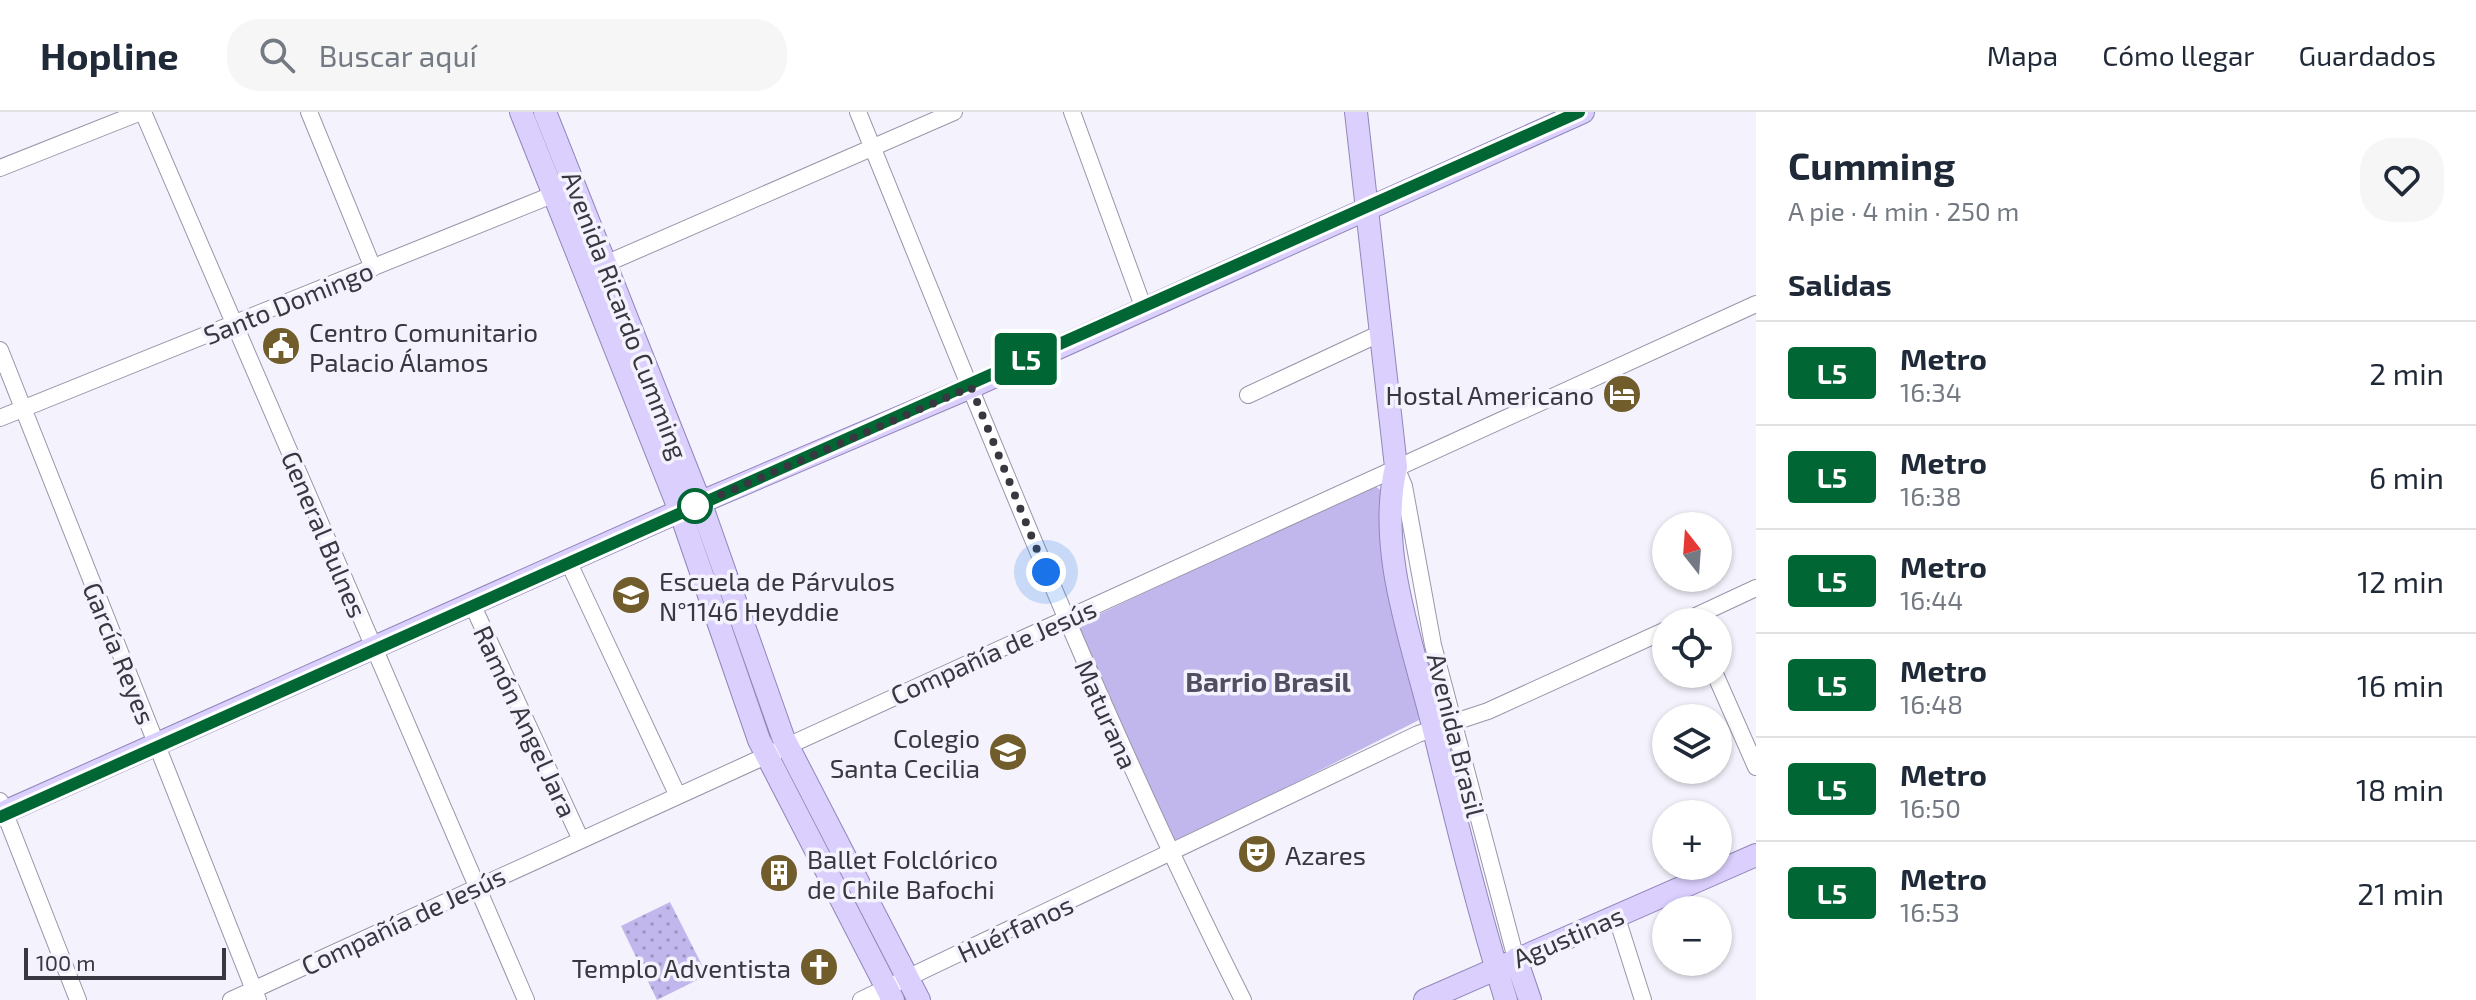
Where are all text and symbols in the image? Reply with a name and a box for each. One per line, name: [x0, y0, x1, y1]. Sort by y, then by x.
search box: [227, 19, 787, 91]
text: Hopline: [40, 32, 179, 78]
icon: search: [255, 33, 299, 77]
text: Buscar aquí: [319, 37, 477, 73]
text: Mapa: [1987, 38, 2058, 72]
text: Cómo llegar: [2102, 38, 2255, 72]
text: Guardados: [2299, 38, 2436, 72]
button: heart: [2360, 138, 2444, 222]
text: Cumming: [1788, 142, 1955, 188]
street label: Avenida Ricardo Cumming: [557, 167, 695, 463]
text: A pie · 4 min · 250 m: [1788, 195, 2019, 226]
street label: Santo Domingo: [199, 254, 377, 350]
text: Salidas: [1788, 266, 1892, 302]
place label: Centro Comunitario Palacio Álamos: [309, 316, 538, 377]
public building icon: Centro Comunitario Palacio Álamos: [260, 325, 302, 367]
line badge: L5: [990, 333, 1062, 385]
text: Metro: [1900, 340, 1987, 376]
text: L5: [1011, 342, 1041, 376]
text: 2 min: [2369, 355, 2444, 391]
text: L5: [1817, 356, 1847, 390]
hotel icon: Hostal Americano: [1601, 373, 1643, 415]
text: 16:34: [1900, 376, 1962, 407]
place label: Hostal Americano: [1386, 379, 1594, 410]
text: Metro: [1900, 444, 1987, 480]
street label: General Bulnes: [276, 446, 374, 622]
text: 6 min: [2369, 459, 2444, 495]
text: L5: [1817, 460, 1847, 494]
text: 16:38: [1900, 480, 1962, 511]
unlabelled marker: [678, 489, 712, 523]
north arrow: [1652, 512, 1732, 592]
map controls: [1652, 512, 1732, 976]
text: Metro: [1900, 548, 1987, 584]
your location: [1026, 552, 1066, 592]
text: 12 min: [2357, 563, 2444, 599]
text: L5: [1817, 564, 1847, 598]
place label: Escuela de Párvulos N°1146 Heyddie: [659, 565, 895, 626]
school or university icon: Escuela de Párvulos N°1146 Heyddie: [610, 574, 652, 616]
street label: García Reyes: [77, 577, 163, 729]
text: 16:44: [1900, 584, 1963, 615]
street label: Compañía de Jesús: [885, 592, 1101, 710]
button: locate: [1652, 608, 1732, 688]
street label: Ramón Angel Jara: [468, 620, 584, 822]
street label: Avenida Brasil: [1422, 650, 1492, 821]
text: Metro: [1900, 652, 1987, 688]
street label: Maturana: [1069, 655, 1145, 773]
district label: Barrio Brasil: [1185, 664, 1352, 698]
text: 16 min: [2357, 667, 2444, 703]
text: L5: [1817, 668, 1847, 702]
text: 16:48: [1900, 688, 1963, 719]
button: layers: [1652, 704, 1732, 784]
place label: Colegio Santa Cecilia: [830, 722, 980, 783]
school or university icon: Colegio Santa Cecilia: [987, 731, 1029, 773]
text: Metro: [1900, 756, 1987, 792]
text: 18 min: [2356, 771, 2444, 807]
text: L5: [1817, 772, 1847, 806]
text: 16:50: [1900, 792, 1961, 823]
button: +: [1652, 800, 1732, 880]
theatre icon: Azares: [1236, 833, 1278, 875]
place label: Azares: [1285, 839, 1366, 870]
place label: Ballet Folclórico de Chile Bafochi: [807, 843, 998, 904]
building icon: Ballet Folclórico de Chile Bafochi: [758, 852, 800, 894]
street label: Compañía de Jesús: [296, 859, 510, 981]
text: Metro: [1900, 860, 1987, 896]
text: 21 min: [2357, 875, 2444, 911]
text: L5: [1817, 876, 1847, 910]
street label: Huérfanos: [952, 888, 1078, 968]
button: −: [1652, 896, 1732, 976]
text: 16:53: [1900, 896, 1960, 927]
street label: Agustinas: [1508, 899, 1628, 973]
scale bar: [24, 944, 226, 980]
church icon: Templo Adventista: [798, 946, 840, 988]
text: 100 m: [36, 949, 95, 975]
place label: Templo Adventista: [572, 952, 791, 983]

